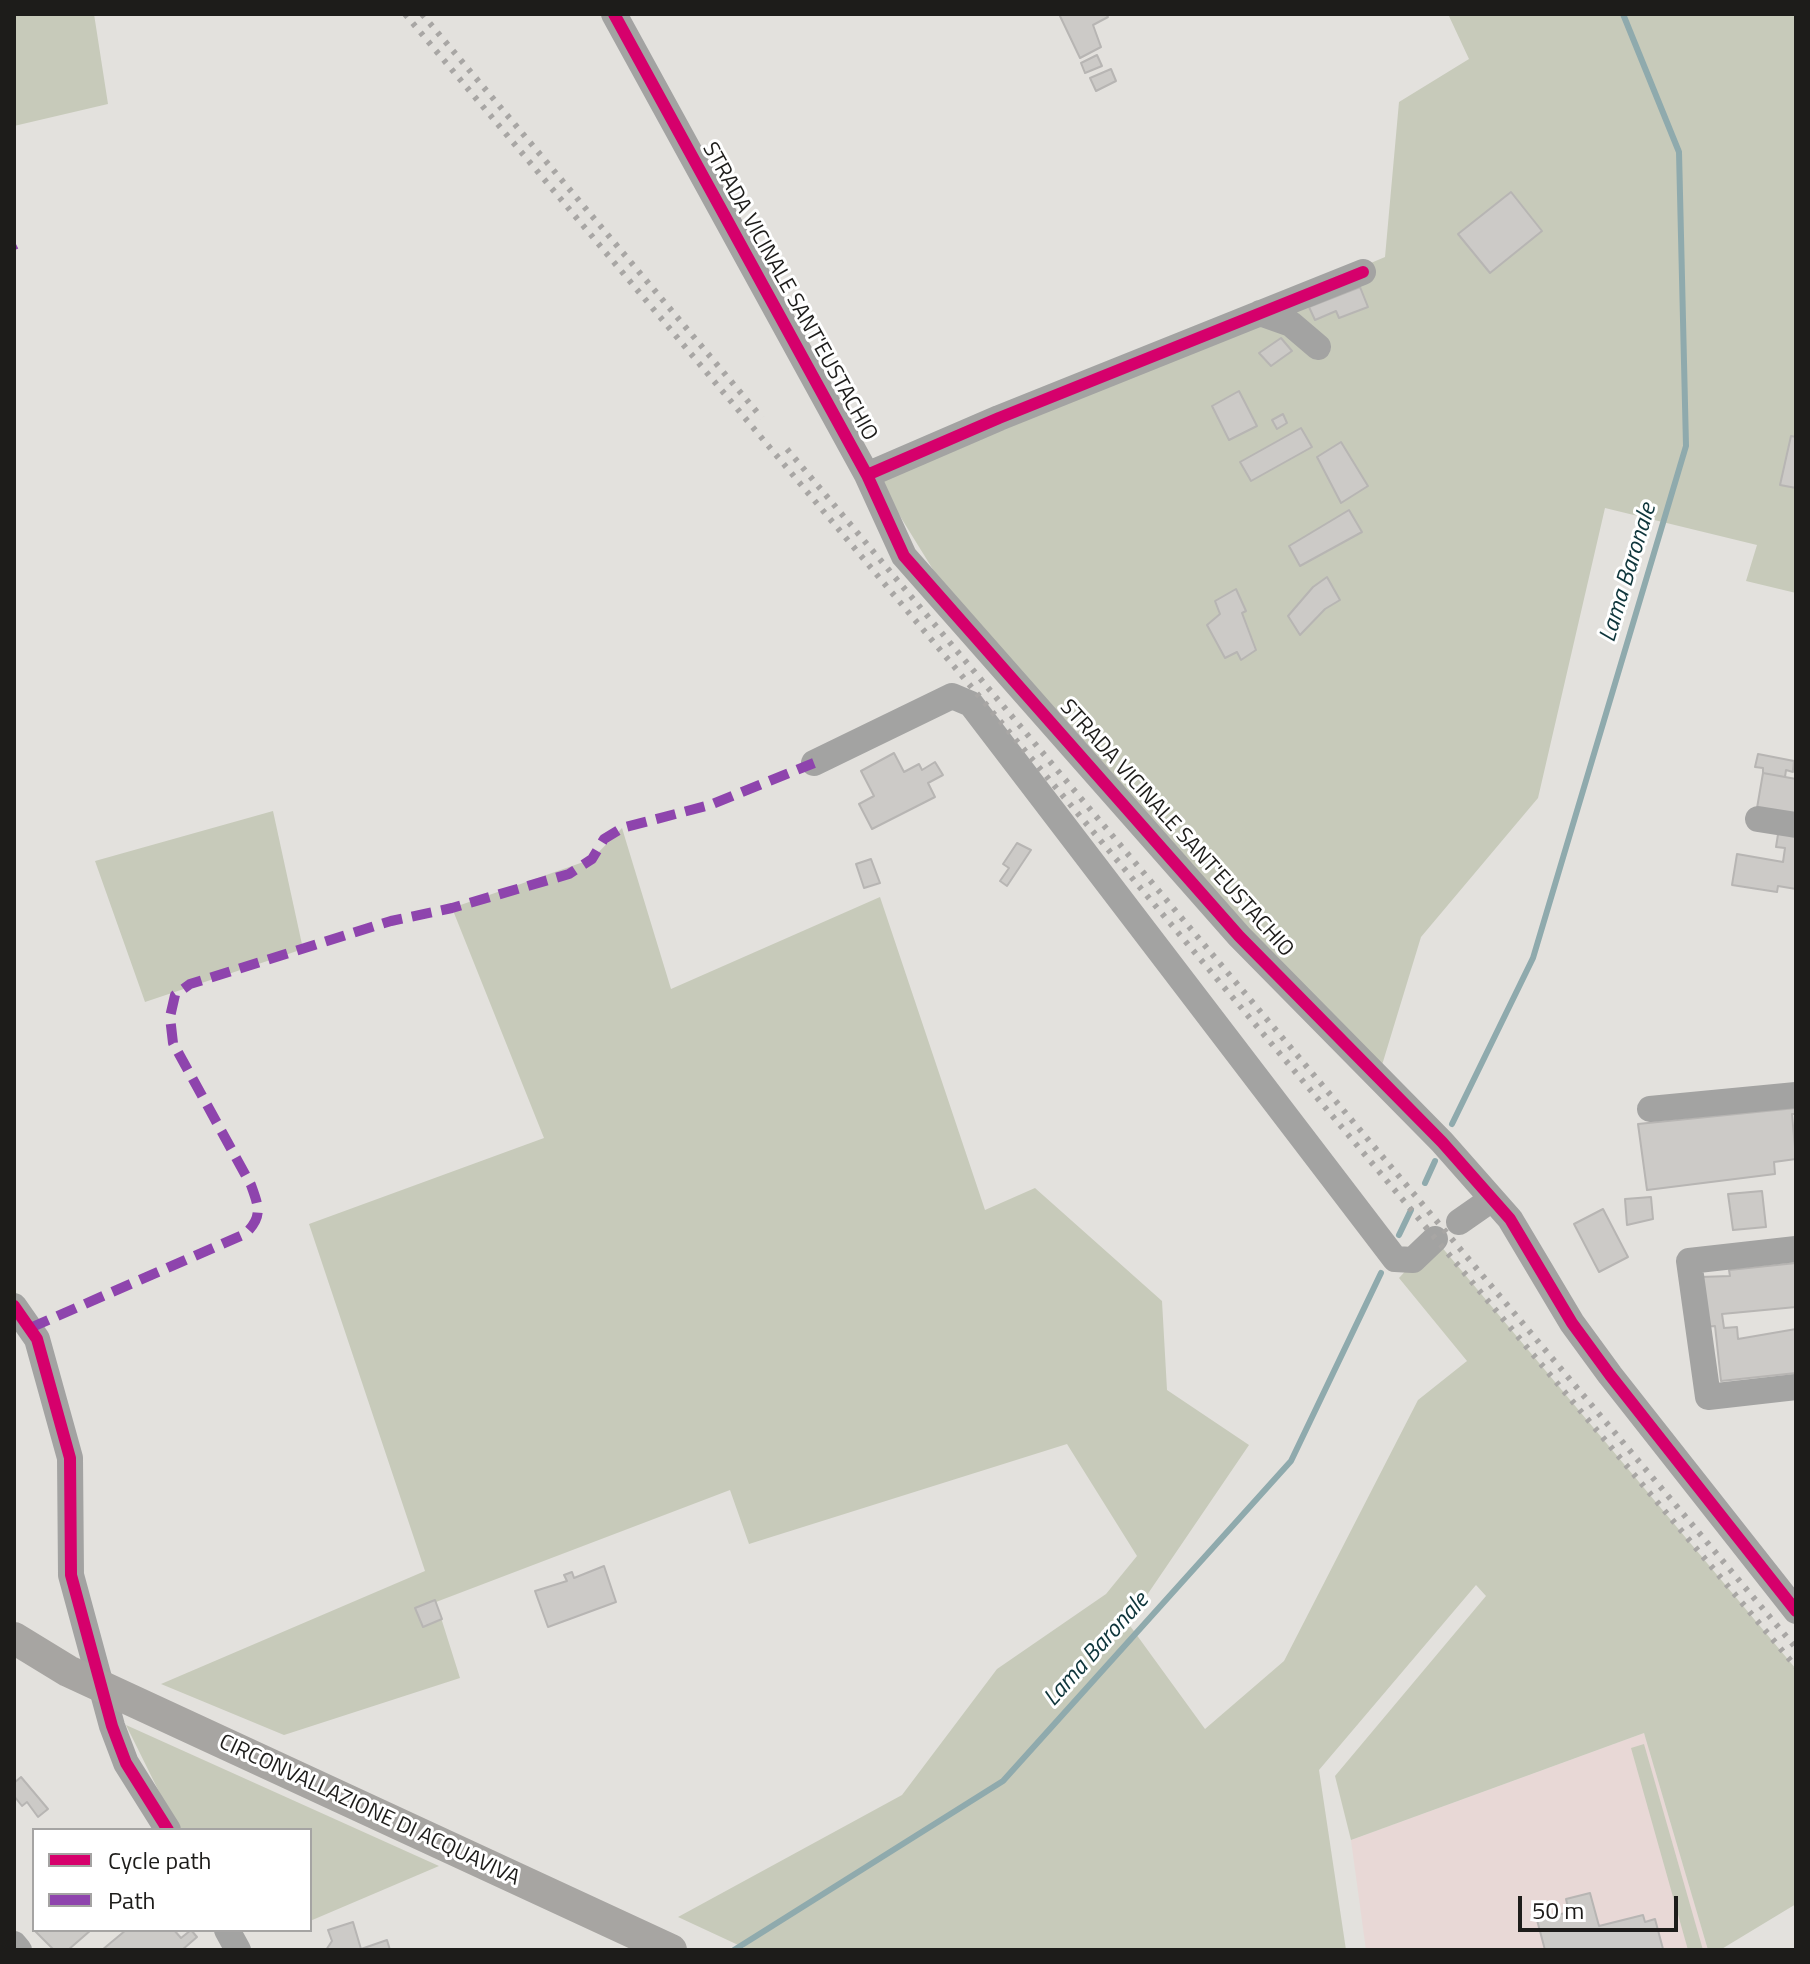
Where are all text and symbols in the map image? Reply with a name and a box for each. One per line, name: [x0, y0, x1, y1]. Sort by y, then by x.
street label: STRADA VICINALE SANT'EUSTACHIO: [696, 138, 882, 446]
water label: Lama Baronale: [1594, 500, 1664, 646]
street label: STRADA VICINALE SANT'EUSTACHIO: [1053, 695, 1299, 963]
water label: Lama Baronale: [1038, 1587, 1156, 1713]
street label: CIRCONVALLAZIONE DI ACQUAVIVA: [214, 1730, 524, 1892]
legend: [32, 1828, 312, 1932]
text: Cycle path: [108, 1842, 211, 1878]
scale bar: [1522, 1880, 1682, 1930]
text: Path: [108, 1882, 155, 1918]
text: 50 m: [1532, 1892, 1584, 1928]

